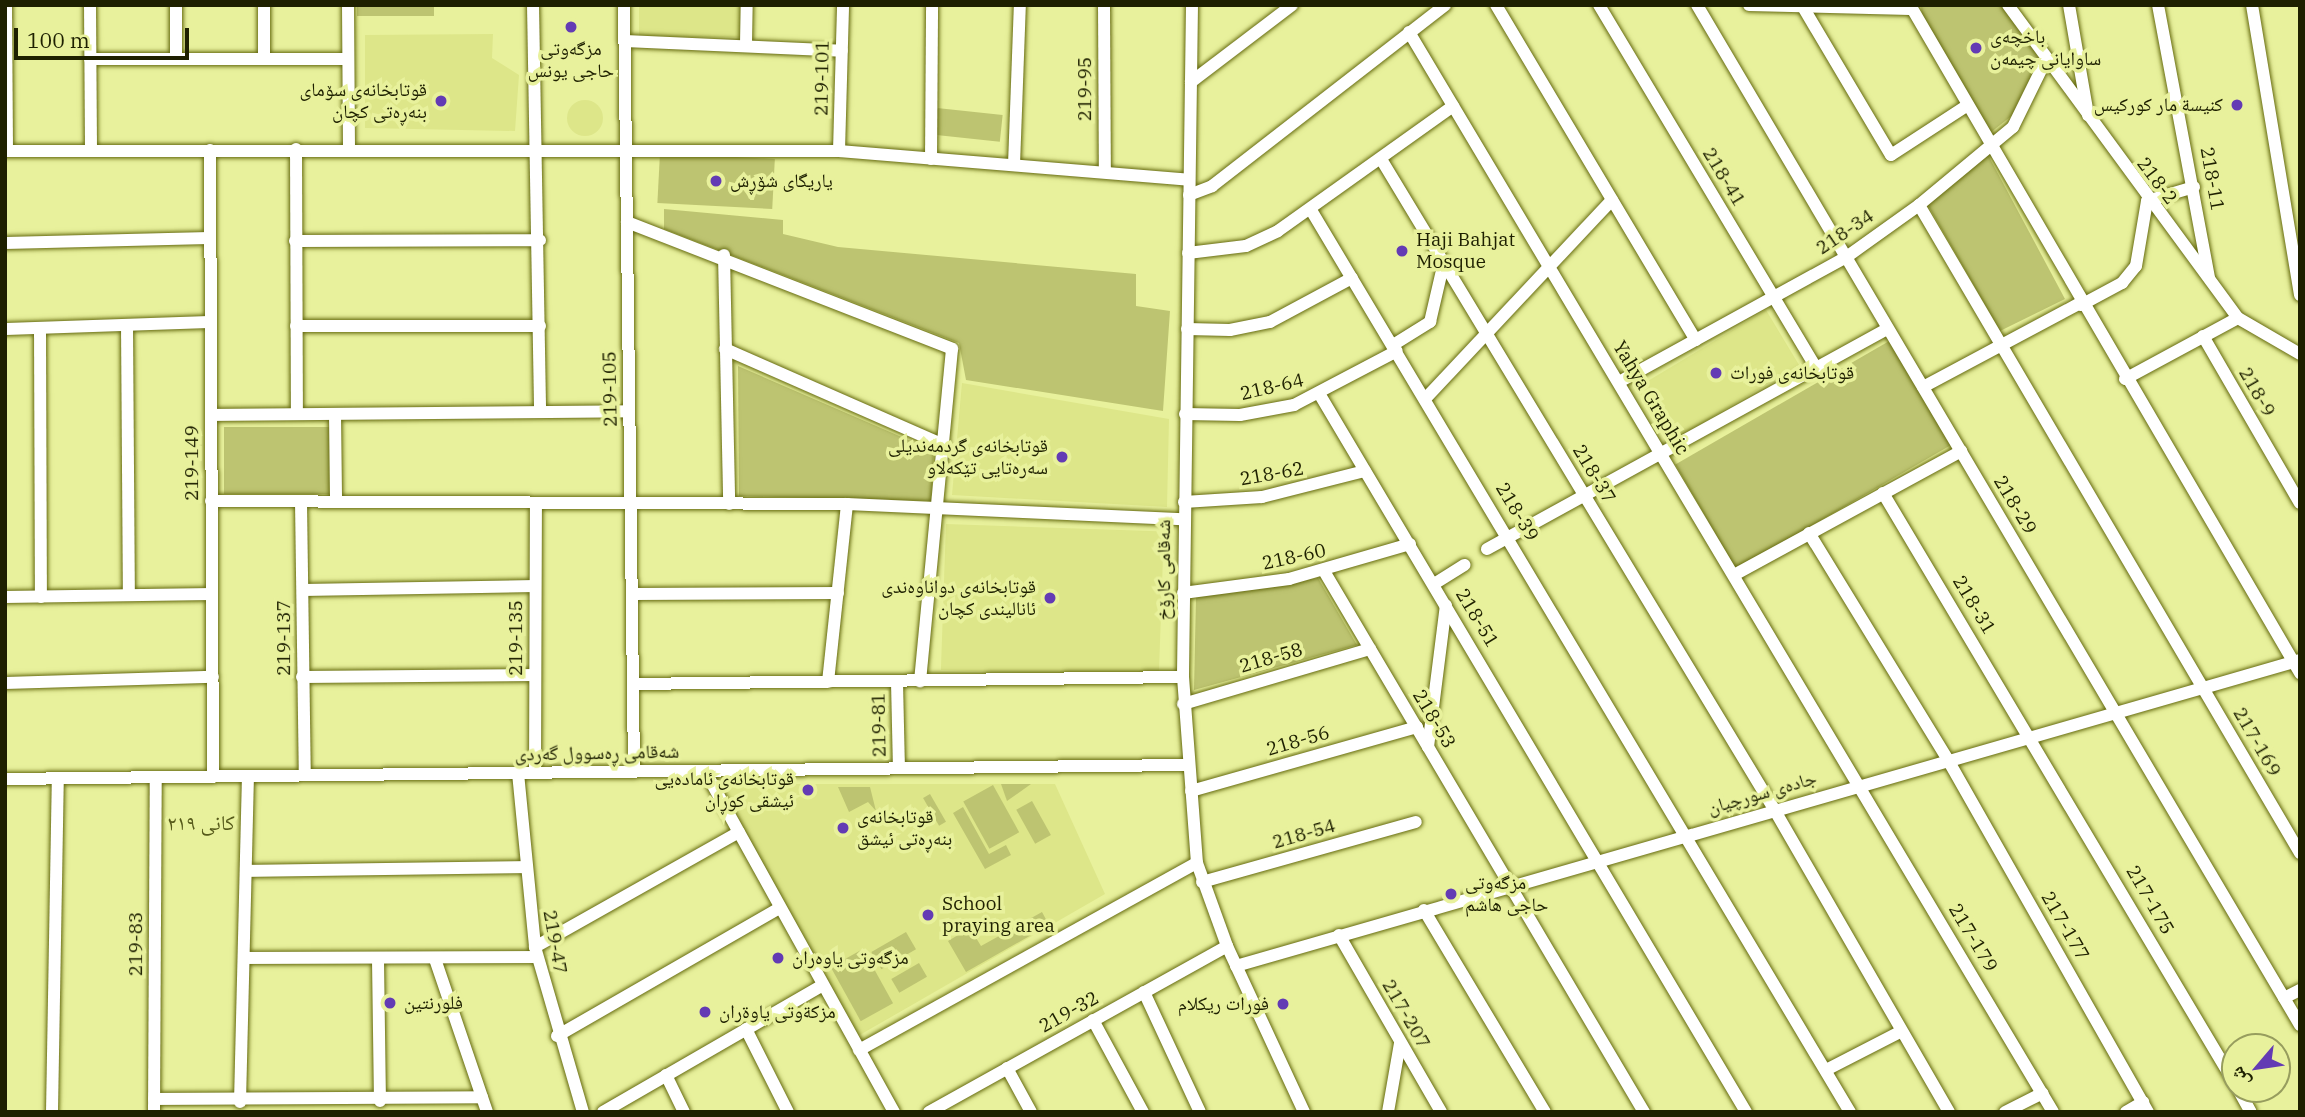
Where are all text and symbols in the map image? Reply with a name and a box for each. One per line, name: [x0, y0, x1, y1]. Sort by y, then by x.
scale bar: [18, 14, 192, 58]
marker: مزگەوتی حاجی یونس: [563, 19, 579, 35]
text: 100 m: [27, 26, 90, 54]
place label: باخچه‌ی ساوایانی چیمه‌ن: [1990, 26, 2101, 70]
place label: مزگەوتی حاجی یونس: [528, 38, 614, 82]
street label: 219-101: [810, 40, 834, 116]
marker: باخچه‌ی ساوایانی چیمه‌ن: [1968, 40, 1984, 56]
street label: 219-95: [1074, 57, 1096, 121]
place label: قوتابخانەی سۆمای بنەڕەتی کچان: [300, 79, 427, 123]
marker: قوتابخانەی سۆمای بنەڕەتی کچان: [433, 93, 449, 109]
place label: كنيسة مار كوركيس: [2094, 94, 2223, 116]
marker: كنيسة مار كوركيس: [2229, 97, 2245, 113]
street label: 218-41: [1698, 143, 1750, 211]
street label: 218-11: [2195, 145, 2229, 213]
street label: 218-2: [2132, 153, 2182, 209]
place label: یاریگای شۆڕش: [730, 170, 833, 192]
marker: یاریگای شۆڕش: [708, 173, 724, 189]
street label: 218-34: [1812, 205, 1878, 259]
place label: Haji Bahjat Mosque: [1416, 229, 1515, 273]
marker: Haji Bahjat Mosque: [1394, 243, 1410, 259]
street label: Yahya Graphic: [1608, 337, 1694, 459]
street label: 219-105: [598, 351, 622, 427]
place label: قوتابخانەی فورات: [1730, 362, 1854, 384]
street label: 218-9: [2234, 363, 2280, 421]
marker: قوتابخانەی فورات: [1708, 365, 1724, 381]
street label: 218-64: [1238, 369, 1306, 405]
street label: 219-149: [181, 425, 203, 501]
place label: قوتابخانەی گردمەندیلی سەرەتایی تێكەلاو: [888, 435, 1048, 479]
street label: 218-37: [1568, 440, 1620, 508]
marker: قوتابخانەی گردمەندیلی سەرەتایی تێكەلاو: [1054, 449, 1070, 465]
street label: 218-62: [1238, 457, 1306, 491]
street label: 218-29: [1989, 471, 2041, 539]
street label: 218-39: [1491, 478, 1543, 546]
street label: شەقامی کارۆخ: [1153, 519, 1175, 621]
street label: 218-60: [1260, 539, 1328, 575]
street label: 218-31: [1948, 571, 2000, 639]
place label: قوتابخانەی دواناوەندی ئانالیندی كچان: [881, 576, 1036, 620]
street label: 218-51: [1451, 584, 1503, 652]
marker: قوتابخانەی دواناوەندی ئانالیندی كچان: [1042, 590, 1058, 606]
street label: 219-137: [273, 600, 295, 676]
street label: 219-135: [505, 600, 527, 676]
street label: 218-58: [1237, 638, 1305, 678]
street label: 218-53: [1408, 685, 1460, 753]
street label: 219-81: [867, 693, 891, 757]
street label: 217-169: [2228, 703, 2286, 781]
street label: 218-56: [1264, 721, 1332, 761]
street label: شەقامی ڕەسوول گەردی: [515, 740, 679, 766]
street label: جادەی سورچیان: [1705, 767, 1819, 819]
place label: قوتابخانەی ئامادەیی ئیشقی کوڕان: [654, 768, 794, 812]
marker: قوتابخانەی ئامادەیی ئیشقی کوڕان: [800, 782, 816, 798]
place label: قوتابخانەی بنەڕەتی ئیشق: [857, 806, 952, 850]
district label: کانی ٢١٩: [167, 809, 235, 835]
street label: 218-54: [1270, 814, 1338, 854]
marker: قوتابخانەی بنەڕەتی ئیشق: [835, 820, 851, 836]
street label: 217-175: [2121, 861, 2179, 939]
place label: مزگەوتی حاجی هاشم: [1465, 872, 1548, 916]
marker: مزگەوتی حاجی هاشم: [1443, 886, 1459, 902]
street label: 217-177: [2036, 887, 2094, 965]
place label: School praying area: [942, 893, 1055, 937]
street label: 217-179: [1944, 900, 2002, 976]
marker: School praying area: [920, 907, 936, 923]
street label: 219-47: [538, 908, 572, 976]
street label: 219-83: [125, 912, 147, 976]
place label: مزگەوتی یاوەران: [792, 947, 909, 969]
marker: مزگەوتی یاوەران: [770, 950, 786, 966]
street label: 217-207: [1377, 975, 1435, 1053]
street label: 219-32: [1035, 986, 1103, 1038]
place label: فلورنتين: [404, 992, 463, 1014]
place label: فورات ريکلام: [1178, 993, 1269, 1015]
marker: فلورنتين: [382, 995, 398, 1011]
marker: فورات ريکلام: [1275, 996, 1291, 1012]
place label: مزكةوتى ياوةران: [719, 1001, 836, 1023]
marker: مزكةوتى ياوةران: [697, 1004, 713, 1020]
north arrow: [2221, 1033, 2291, 1103]
text: ش: [2224, 1063, 2255, 1092]

